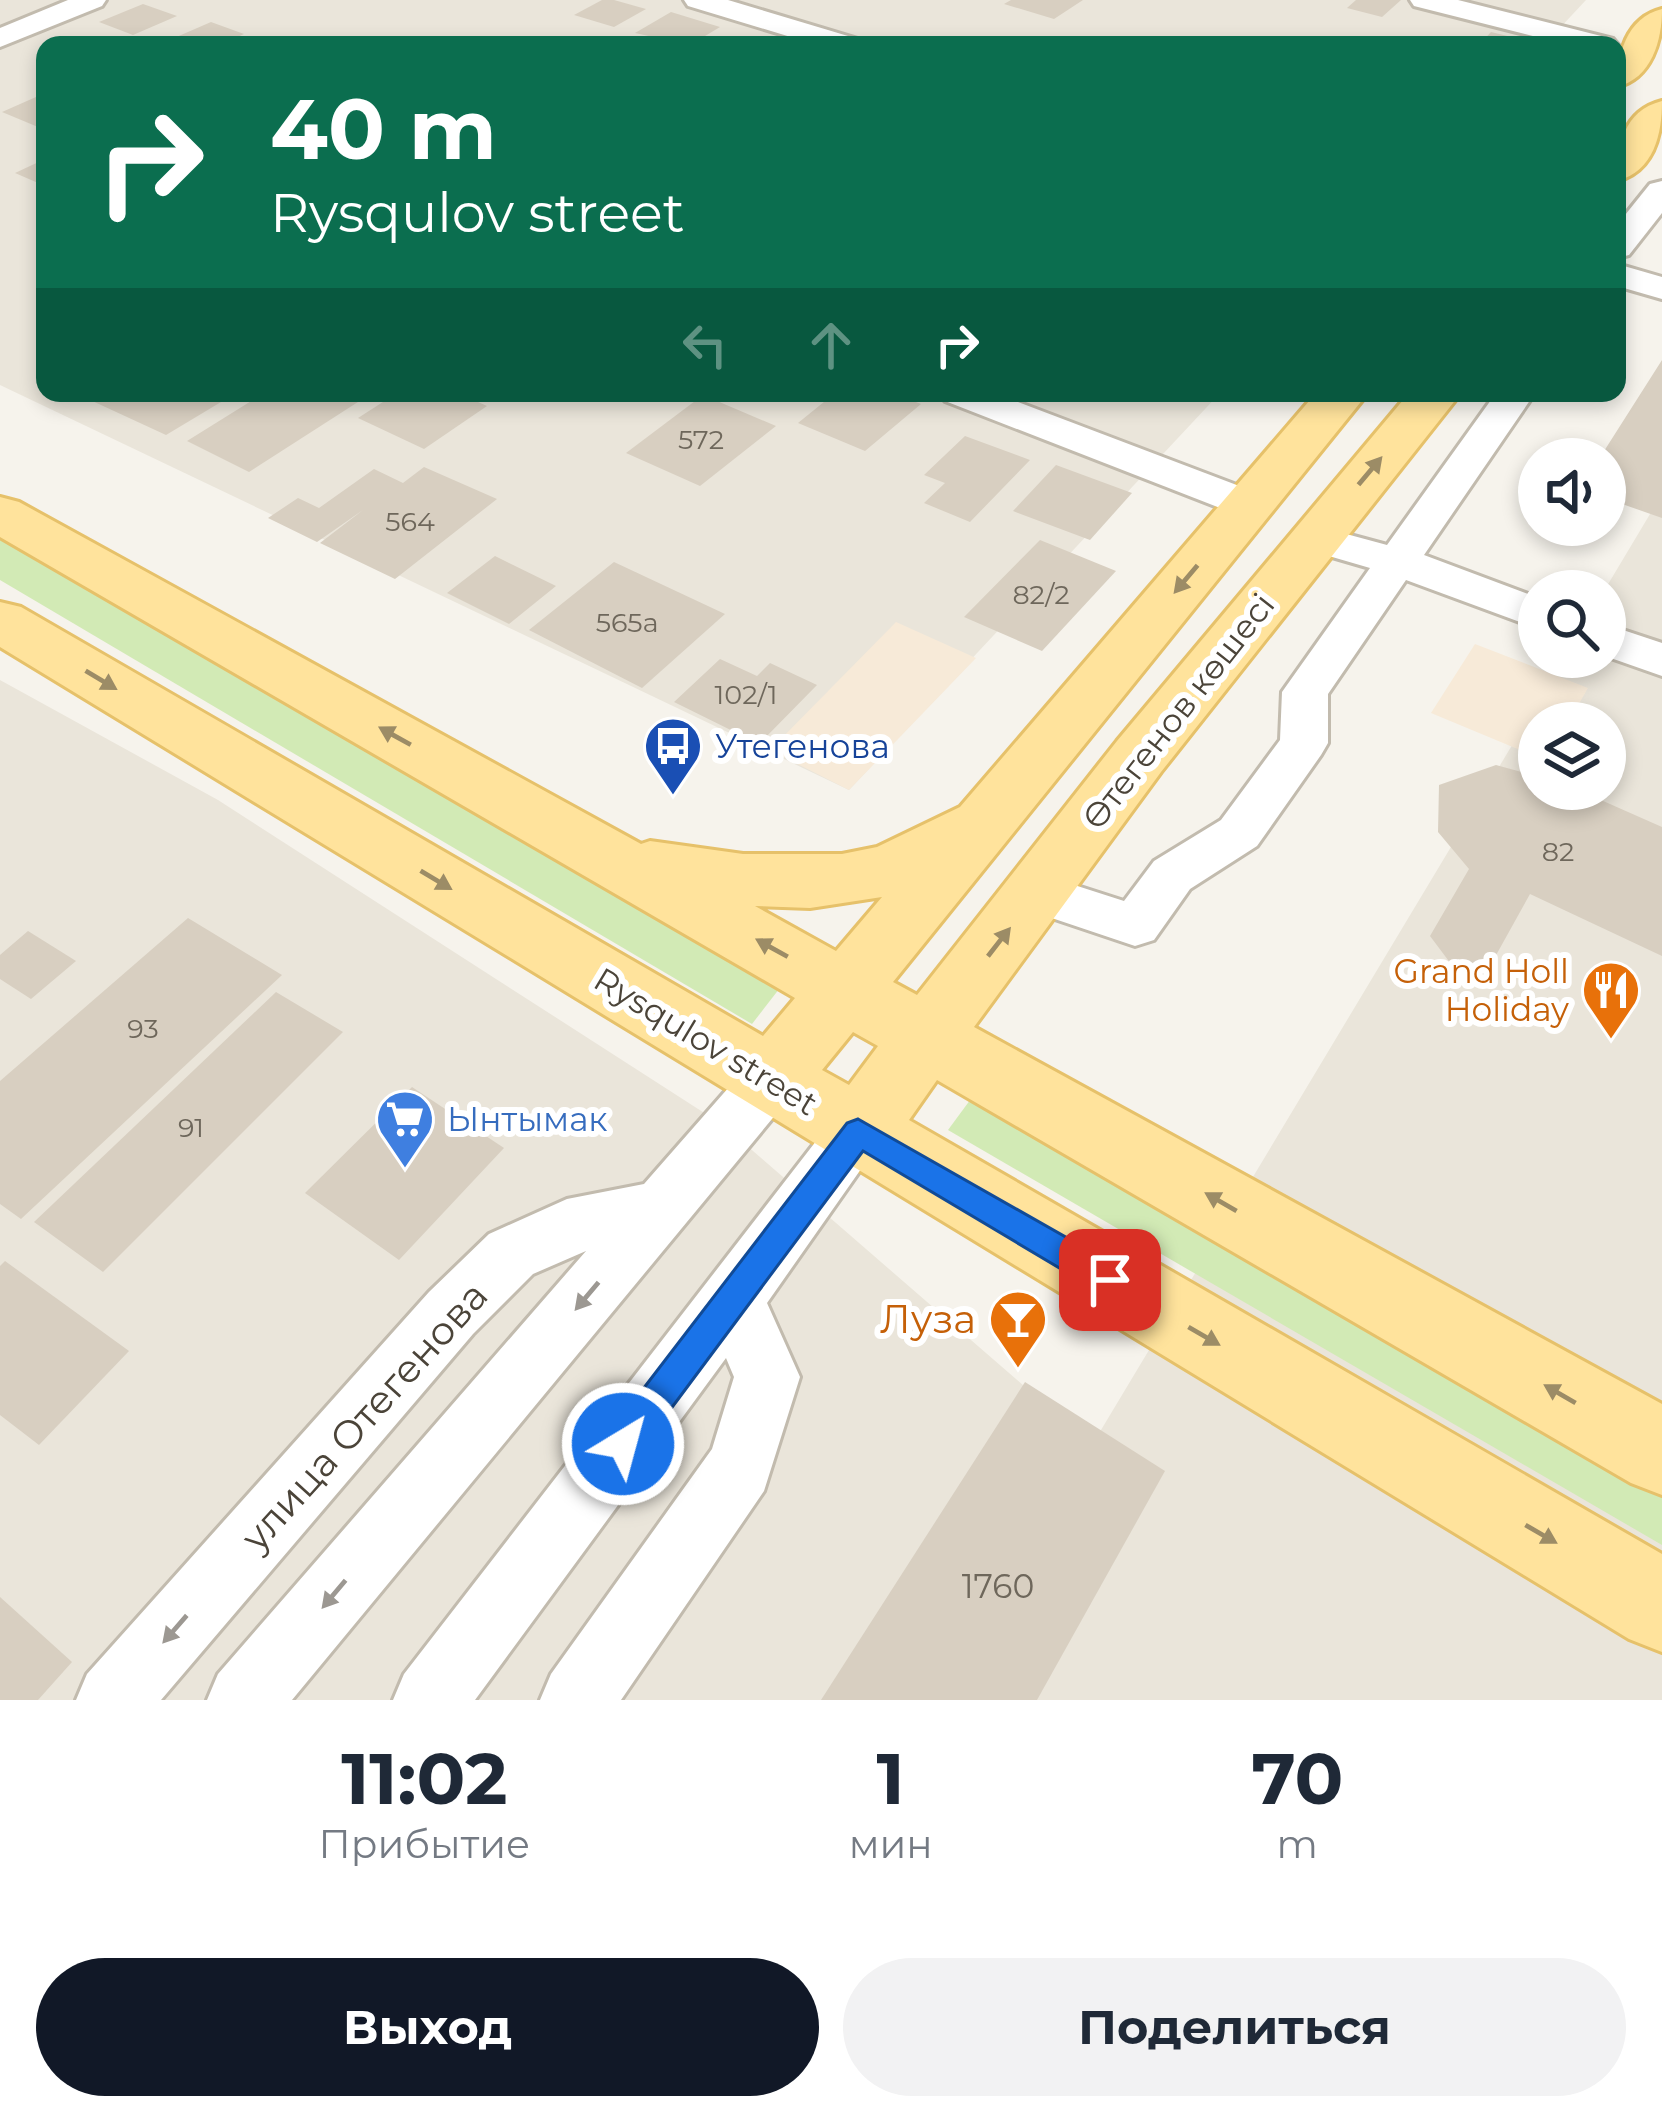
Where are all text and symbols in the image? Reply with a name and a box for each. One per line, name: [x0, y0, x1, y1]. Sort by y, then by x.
text: 40 m: [270, 78, 497, 180]
icon: right: [72, 84, 228, 240]
text: Rysqulov street: [270, 180, 685, 246]
icon: left: [672, 312, 738, 378]
icon: ahead: [798, 312, 864, 378]
icon: right: [924, 312, 990, 378]
house number: 572: [678, 423, 724, 456]
map controls: [1518, 438, 1626, 810]
button: sound: [1518, 438, 1626, 546]
one-way arrow: [1356, 456, 1383, 486]
house number: 564: [385, 505, 435, 538]
one-way arrow: [1174, 564, 1200, 594]
button: search: [1518, 570, 1626, 678]
house number: 82/2: [1012, 578, 1070, 611]
street label: Өтегенов көшесі: [1074, 585, 1282, 837]
house number: 565а: [596, 606, 658, 639]
one-way arrow: [84, 669, 118, 690]
house number: 102/1: [715, 678, 777, 711]
button: layers: [1518, 702, 1626, 810]
bus stop icon: Утегенова: [642, 715, 704, 797]
place label: Утегенова: [715, 726, 890, 766]
one-way arrow: [379, 727, 412, 748]
house number: 82: [1542, 835, 1574, 868]
one-way arrow: [419, 868, 453, 889]
one-way arrow: [986, 927, 1011, 958]
one-way arrow: [755, 939, 788, 960]
place label: Grand Holl Holiday: [1394, 951, 1569, 1029]
street label: Rysqulov street: [587, 959, 825, 1123]
restaurant icon: Grand Holl Holiday: [1580, 959, 1642, 1041]
house number: 93: [127, 1012, 159, 1045]
supermarket icon: Ынтымак: [374, 1088, 436, 1170]
place label: Ынтымак: [447, 1099, 608, 1139]
house number: 91: [178, 1111, 204, 1144]
one-way arrow: [1204, 1192, 1238, 1213]
pin: [1059, 1229, 1161, 1331]
icon: arrive: [1077, 1247, 1143, 1313]
street label: улица Отегенова: [230, 1272, 497, 1561]
one-way arrow: [574, 1281, 600, 1311]
bar icon: Луза: [987, 1288, 1049, 1370]
place label: Луза: [880, 1295, 976, 1343]
one-way arrow: [1188, 1325, 1221, 1346]
position arrow: [560, 1381, 686, 1507]
one-way arrow: [1544, 1385, 1577, 1406]
one-way arrow: [1524, 1523, 1557, 1544]
house number: 1760: [962, 1566, 1034, 1606]
one-way arrow: [322, 1579, 348, 1609]
one-way arrow: [162, 1614, 189, 1644]
text: 11:02: [341, 1734, 508, 1822]
text: 1: [877, 1734, 905, 1822]
text: 70: [1251, 1734, 1343, 1822]
text: Прибытие: [319, 1820, 530, 1868]
text: мин: [849, 1820, 933, 1868]
text: m: [1277, 1820, 1318, 1868]
button: Выход: [36, 1958, 819, 2096]
button: Поделиться: [843, 1958, 1626, 2096]

